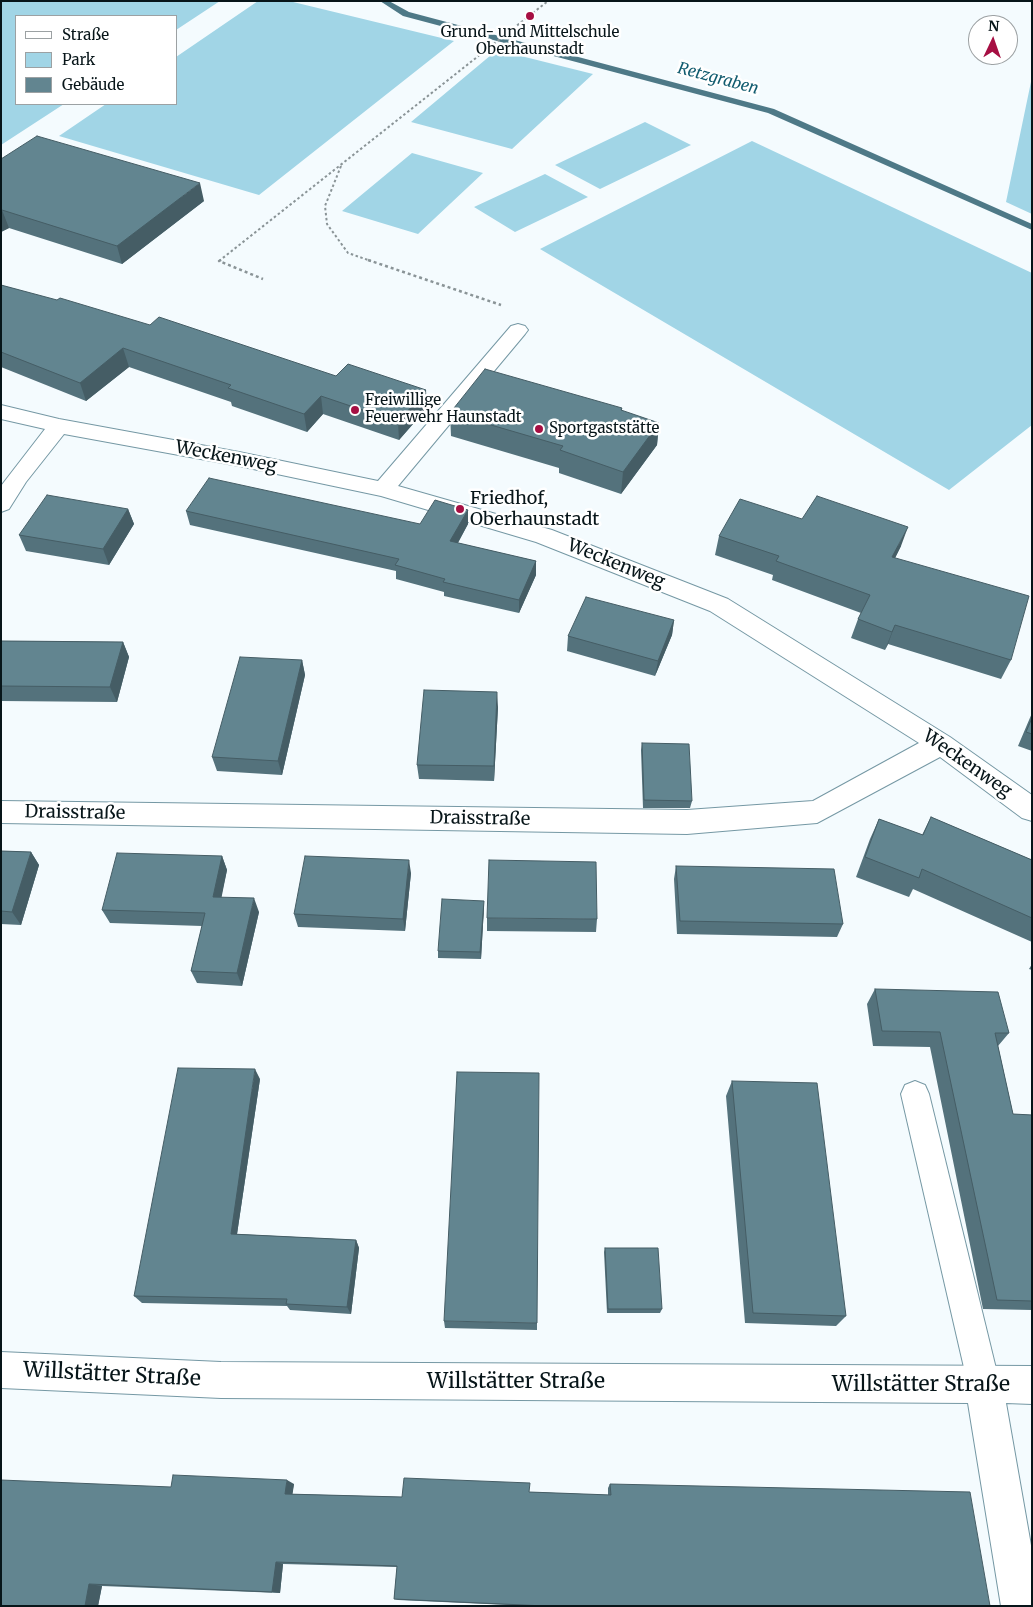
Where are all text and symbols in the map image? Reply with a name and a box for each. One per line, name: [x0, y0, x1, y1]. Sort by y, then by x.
marker: Grund- und Mittelschule Oberhaunstadt: [524, 10, 536, 22]
legend: [15, 15, 178, 105]
north arrow: [968, 15, 1018, 65]
text: N: [988, 17, 1000, 35]
place label: Grund- und Mittelschule Oberhaunstadt: [441, 24, 619, 59]
text: Straße: [62, 25, 109, 44]
text: Park: [62, 50, 95, 69]
water label: Retzgraben: [675, 59, 761, 99]
text: Gebäude: [62, 75, 124, 94]
place label: Freiwillige Feuerwehr Haunstadt: [365, 392, 522, 427]
marker: Freiwillige Feuerwehr Haunstadt: [349, 404, 361, 416]
place label: Sportgaststätte: [549, 420, 659, 438]
marker: Sportgaststätte: [533, 423, 545, 435]
street label: Weckenweg: [173, 437, 279, 477]
place label: Friedhof, Oberhaunstadt: [470, 488, 599, 530]
marker: Friedhof, Oberhaunstadt: [454, 503, 466, 515]
street label: Weckenweg: [564, 535, 668, 593]
street label: Weckenweg: [919, 726, 1015, 802]
street label: Draisstraße: [24, 801, 126, 825]
street label: Draisstraße: [429, 807, 531, 831]
street label: Willstätter Straße: [23, 1358, 201, 1392]
street label: Willstätter Straße: [427, 1369, 605, 1395]
street label: Willstätter Straße: [832, 1372, 1010, 1398]

